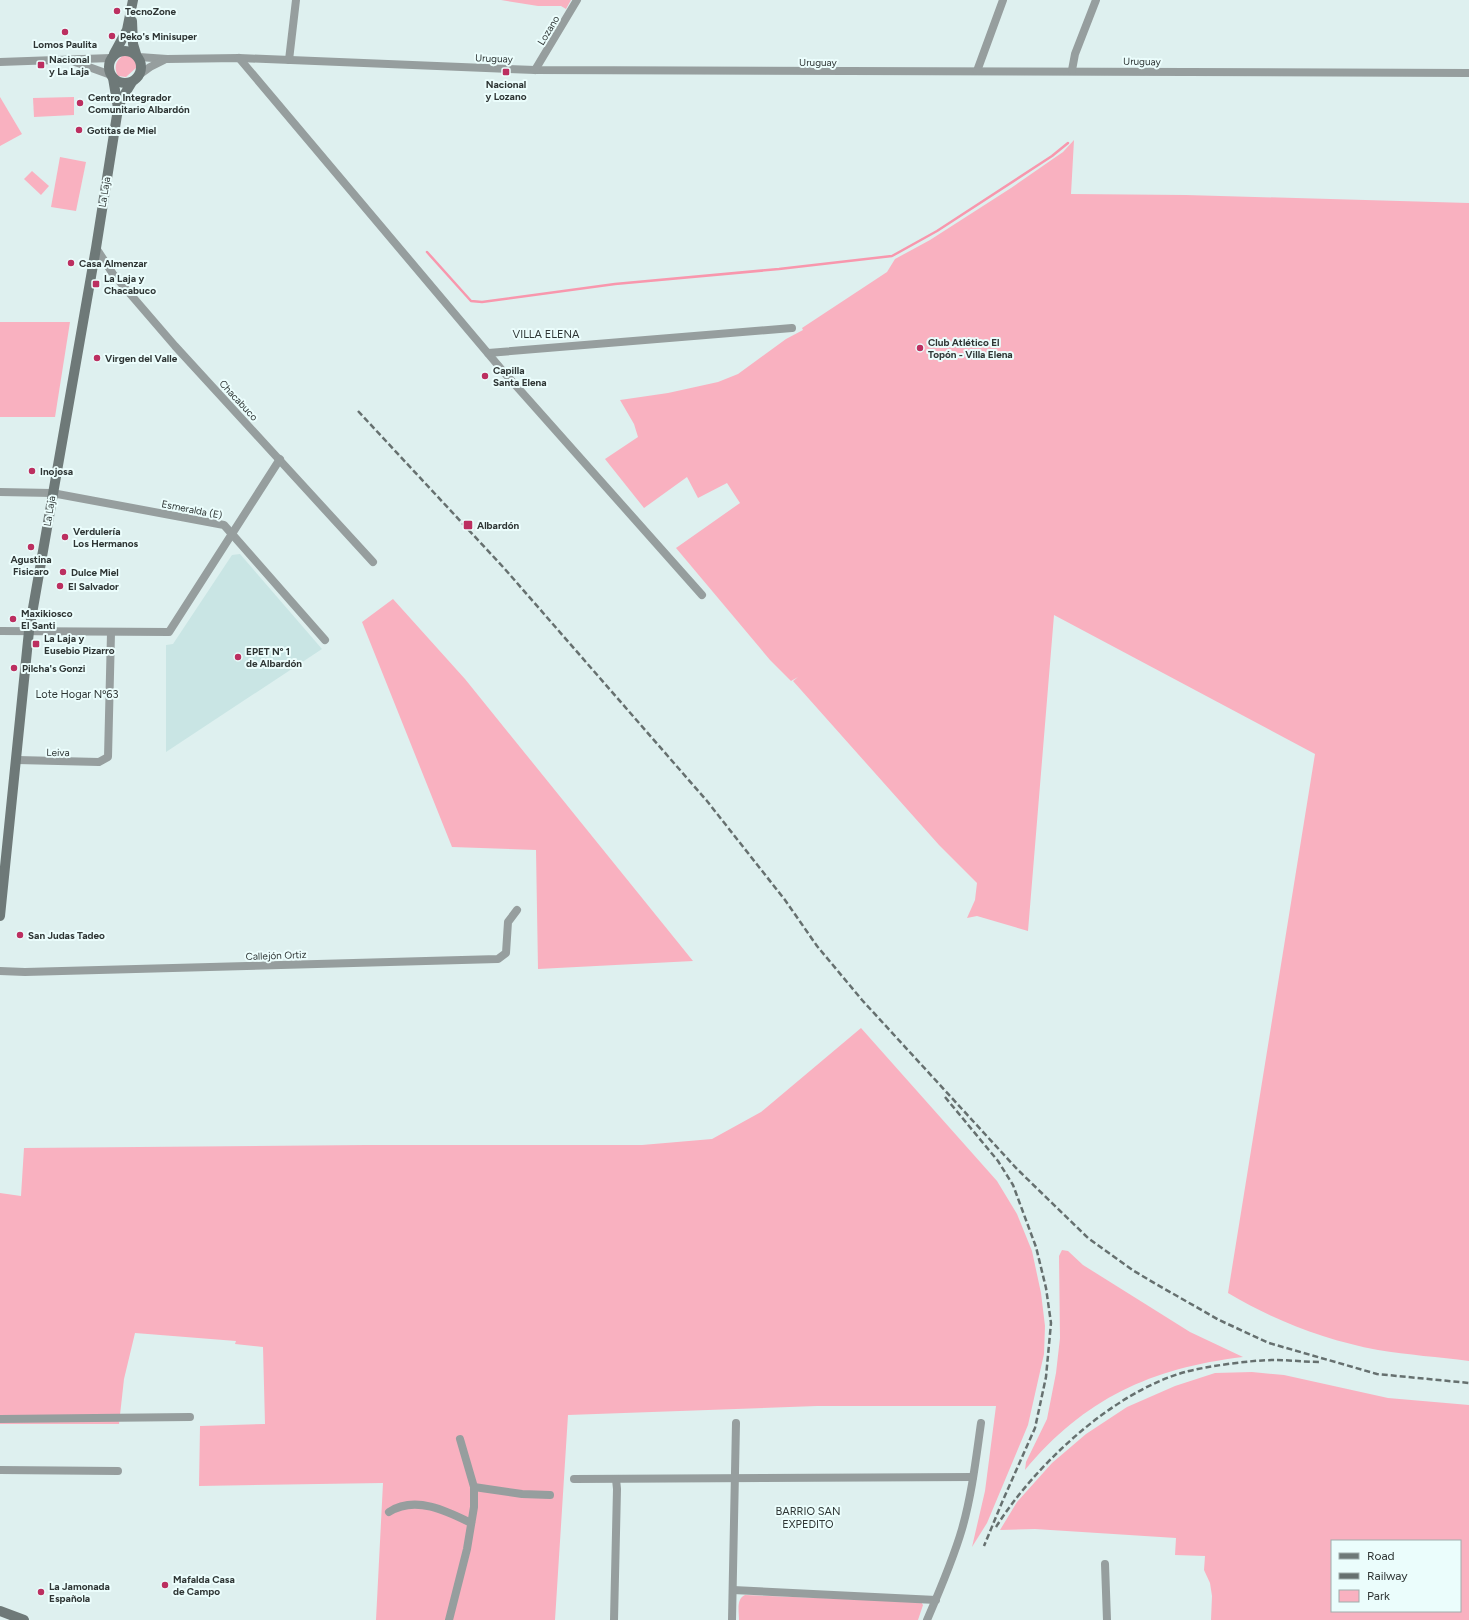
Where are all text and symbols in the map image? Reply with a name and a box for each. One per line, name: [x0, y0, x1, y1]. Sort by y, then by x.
place label: TecnoZone: [125, 5, 176, 18]
marker: TecnoZone: [112, 6, 122, 16]
street label: Lozano: [535, 13, 562, 47]
marker: Lomos Paulita: [60, 27, 70, 37]
place label: Peko's Minisuper: [120, 30, 197, 43]
marker: Peko's Minisuper: [107, 31, 117, 41]
place label: Lomos Paulita: [33, 38, 97, 51]
street label: Uruguay: [475, 51, 514, 66]
place label: Nacional y La Laja: [49, 53, 89, 78]
street label: Uruguay: [1123, 55, 1162, 68]
street label: Uruguay: [799, 56, 838, 69]
marker: Nacional y La Laja: [36, 60, 46, 70]
marker: Nacional y Lozano: [501, 67, 511, 77]
place label: Nacional y Lozano: [486, 78, 527, 103]
place label: Centro Integrador Comunitario Albardón: [88, 91, 190, 116]
marker: Centro Integrador Comunitario Albardón: [75, 98, 85, 108]
place label: Gotitas de Miel: [87, 124, 156, 137]
marker: Gotitas de Miel: [74, 125, 84, 135]
street label: La Laja: [96, 176, 113, 208]
place label: Casa Almenzar: [79, 257, 148, 270]
marker: Casa Almenzar: [66, 258, 76, 268]
place label: La Laja y Chacabuco: [104, 272, 156, 297]
marker: La Laja y Chacabuco: [91, 279, 101, 289]
district label: VILLA ELENA: [513, 328, 580, 341]
place label: Club Atlético El Topón - Villa Elena: [928, 336, 1013, 361]
marker: Club Atlético El Topón - Villa Elena: [915, 343, 925, 353]
place label: Virgen del Valle: [105, 352, 178, 365]
marker: Virgen del Valle: [92, 353, 102, 363]
place label: Capilla Santa Elena: [493, 364, 547, 389]
marker: Capilla Santa Elena: [480, 371, 490, 381]
street label: Chacabuco: [216, 377, 261, 424]
place label: Inojosa: [40, 465, 73, 478]
marker: Inojosa: [27, 466, 37, 476]
street label: La Laja: [41, 495, 58, 527]
street label: Esmeralda (E): [160, 497, 223, 522]
marker: Albardón: [462, 519, 474, 531]
place label: Albardón: [477, 519, 519, 532]
place label: Verdulería Los Hermanos: [73, 525, 139, 550]
marker: Verdulería Los Hermanos: [60, 532, 70, 542]
marker: Agustina Fisicaro: [26, 542, 36, 552]
place label: Agustina Fisicaro: [10, 553, 52, 578]
place label: Dulce Miel: [71, 566, 119, 579]
marker: Dulce Miel: [58, 567, 68, 577]
place label: El Salvador: [68, 580, 119, 593]
marker: El Salvador: [55, 581, 65, 591]
place label: Maxikiosco El Santi: [21, 607, 73, 632]
marker: Maxikiosco El Santi: [8, 614, 18, 624]
place label: La Laja y Eusebio Pizarro: [44, 632, 115, 657]
marker: La Laja y Eusebio Pizarro: [31, 639, 41, 649]
place label: EPET Nº 1 de Albardón: [246, 645, 302, 670]
marker: EPET Nº 1 de Albardón: [233, 652, 243, 662]
place label: Pilcha's Gonzi: [22, 662, 86, 675]
marker: Pilcha's Gonzi: [9, 663, 19, 673]
district label: Lote Hogar Nº63: [36, 688, 118, 701]
street label: Leiva: [46, 746, 70, 759]
place label: San Judas Tadeo: [28, 929, 105, 942]
marker: San Judas Tadeo: [15, 930, 25, 940]
street label: Callejón Ortiz: [245, 948, 307, 963]
district label: BARRIO SAN EXPEDITO: [776, 1505, 840, 1531]
legend: [1331, 1540, 1461, 1612]
text: Road: [1367, 1549, 1395, 1563]
text: Railway: [1367, 1569, 1408, 1583]
place label: Mafalda Casa de Campo: [173, 1573, 235, 1598]
place label: La Jamonada Española: [49, 1580, 110, 1605]
marker: Mafalda Casa de Campo: [160, 1580, 170, 1590]
marker: La Jamonada Española: [36, 1587, 46, 1597]
text: Park: [1367, 1589, 1390, 1603]

